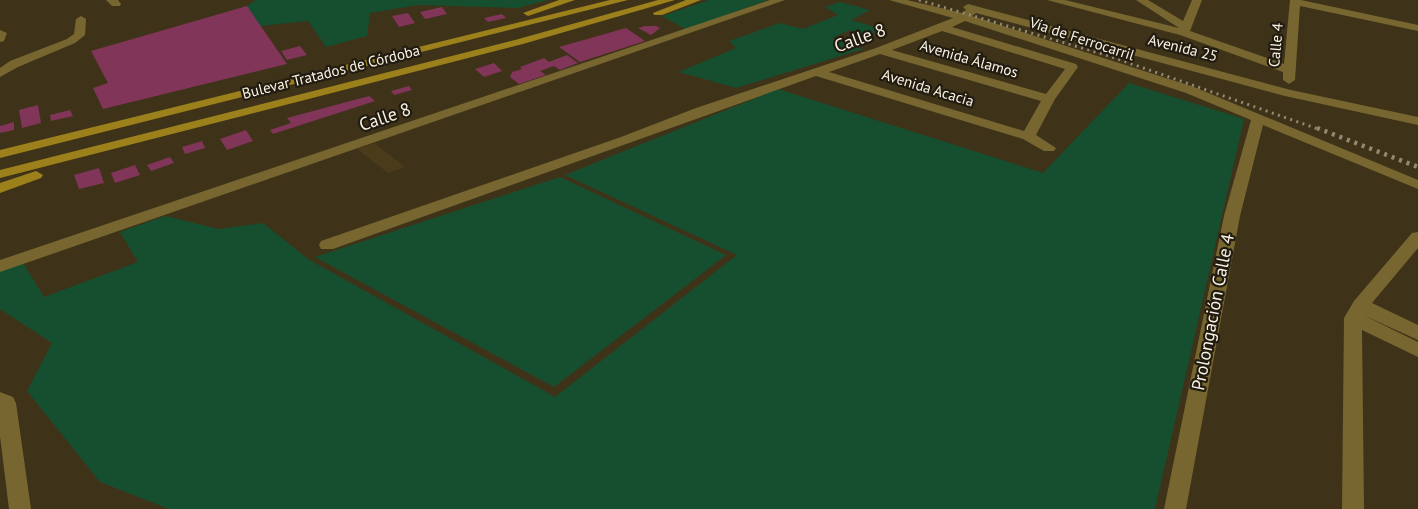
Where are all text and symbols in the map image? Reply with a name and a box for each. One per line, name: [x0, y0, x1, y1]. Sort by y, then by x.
street label: Vía de Ferrocarril: [1026, 12, 1138, 65]
street label: Calle 8: [831, 18, 889, 57]
street label: Calle 4: [1264, 22, 1287, 68]
street label: Avenida 25: [1146, 30, 1220, 65]
street label: Avenida Álamos: [918, 35, 1020, 82]
street label: Bulevar Tratados de Córdoba: [240, 40, 422, 103]
street label: Avenida Acacia: [880, 65, 976, 111]
street label: Calle 8: [356, 97, 414, 136]
street label: Prolongación Calle 4: [1186, 232, 1239, 392]

